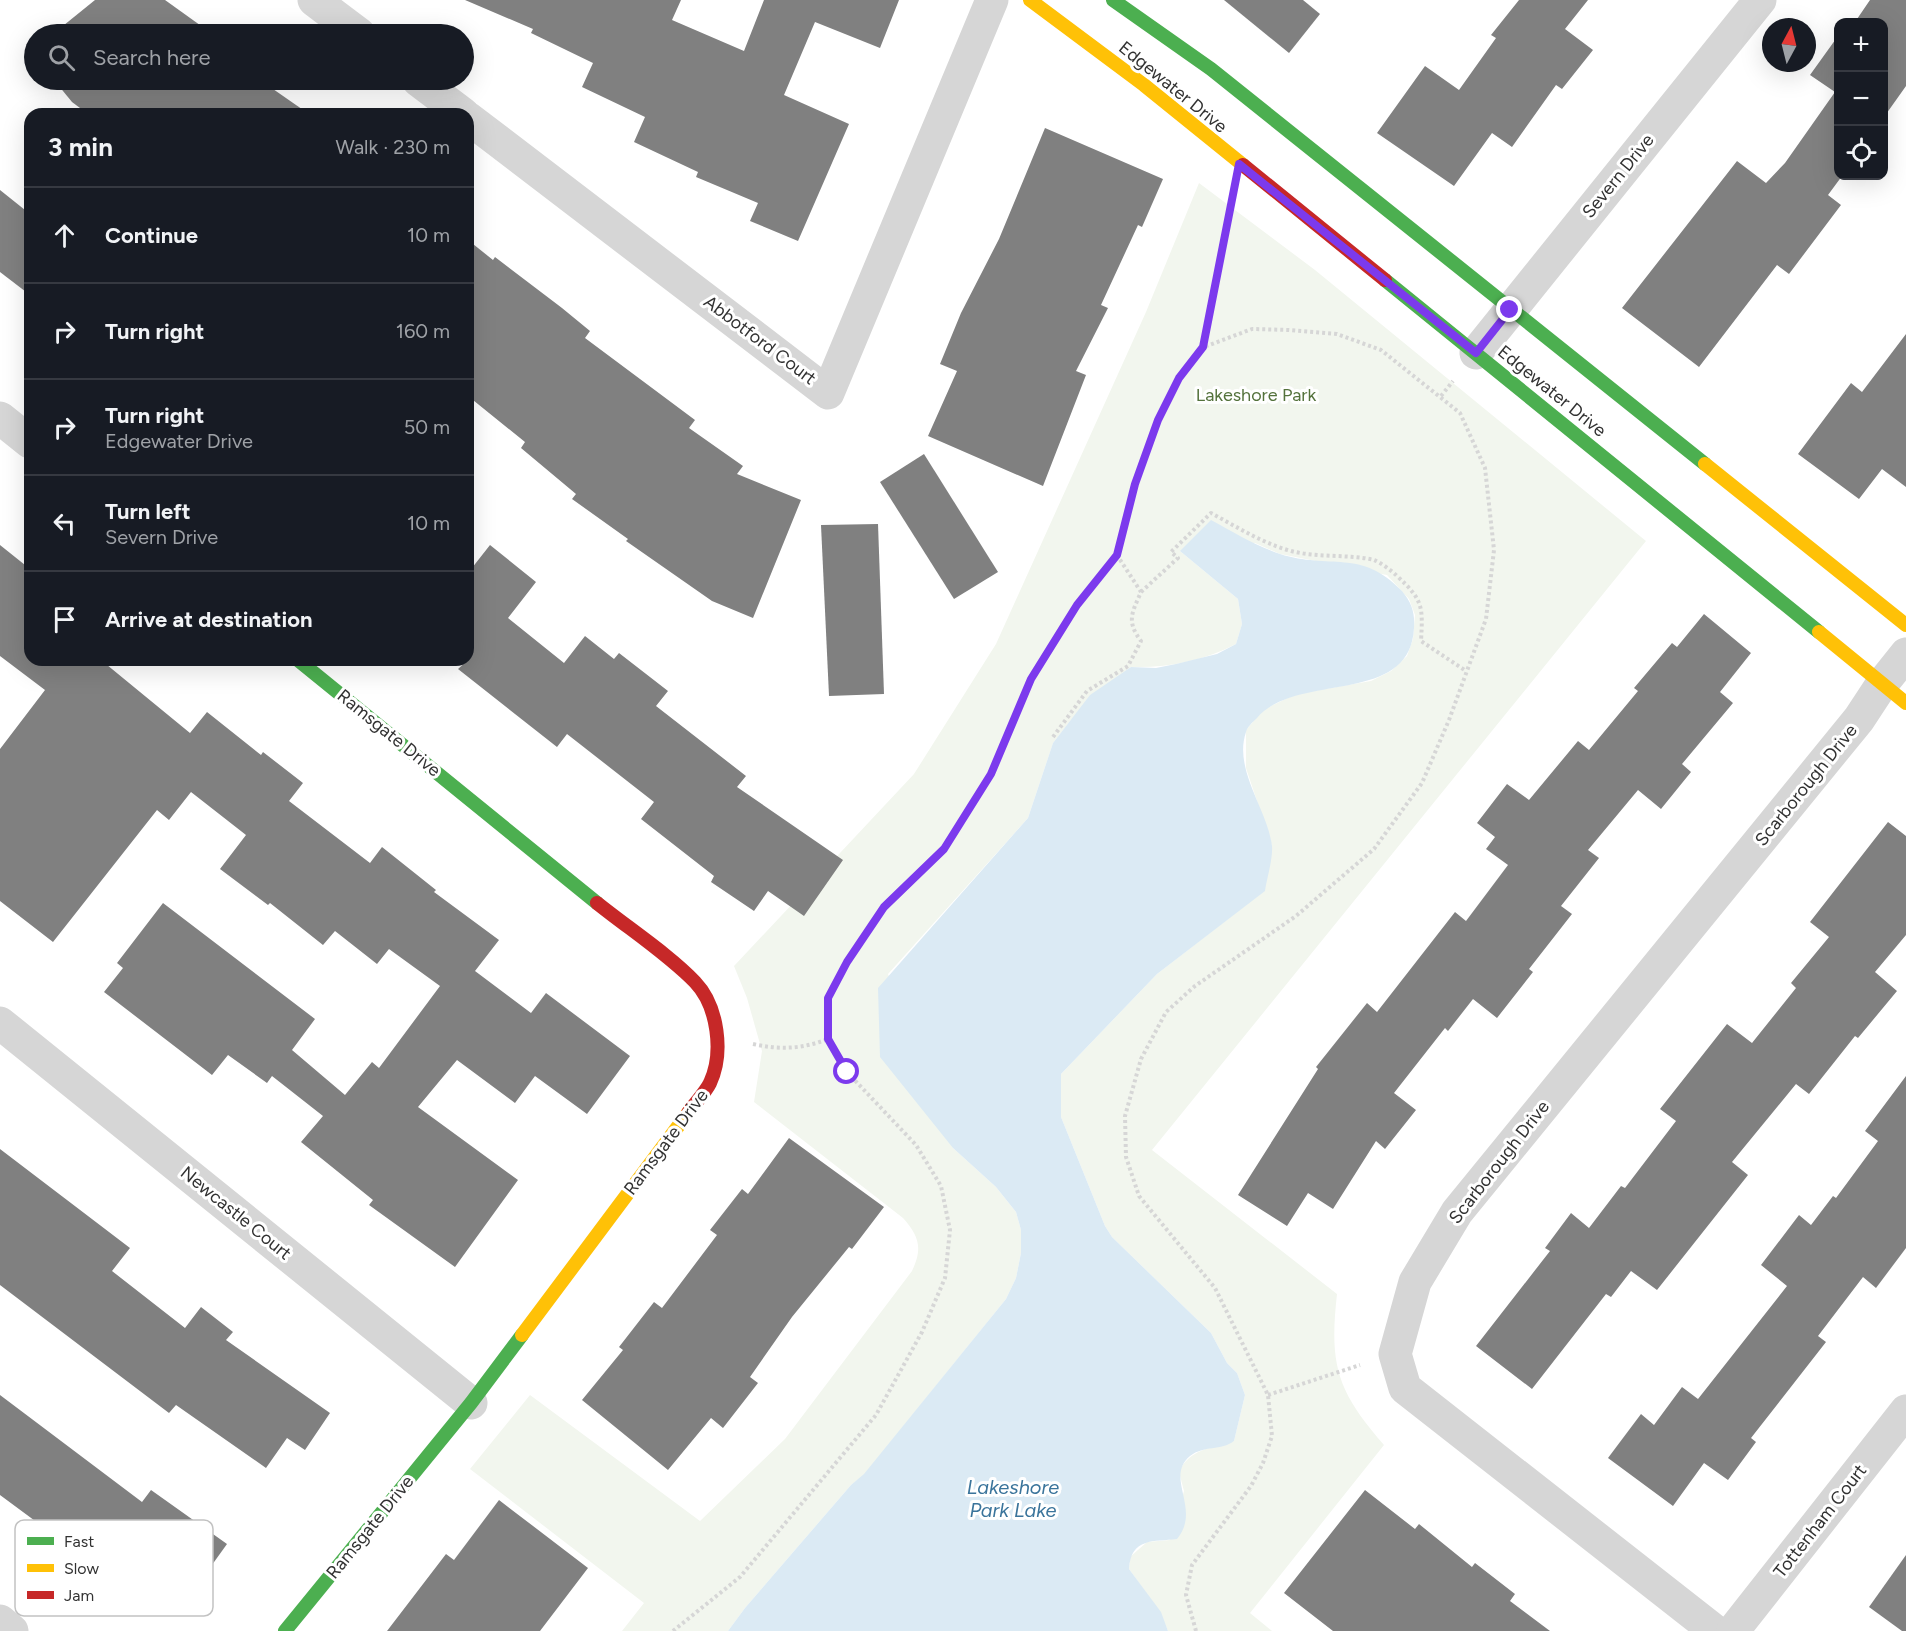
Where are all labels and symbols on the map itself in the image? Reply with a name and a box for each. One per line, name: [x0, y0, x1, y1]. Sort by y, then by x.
north arrow: [1762, 18, 1816, 72]
street label: Edgewater Drive: [1114, 37, 1232, 138]
street label: Severn Drive: [1577, 129, 1659, 222]
street label: Abbotford Court: [699, 291, 821, 390]
route end: [1496, 296, 1522, 322]
street label: Edgewater Drive: [1493, 341, 1611, 442]
park label: Lakeshore Park: [1196, 384, 1316, 406]
street label: Ramsgate Drive: [333, 685, 445, 781]
street label: Scarborough Drive: [1750, 720, 1862, 850]
route start: [833, 1058, 859, 1084]
street label: Ramsgate Drive: [619, 1085, 713, 1199]
street label: Scarborough Drive: [1444, 1096, 1554, 1228]
street label: Newcastle Court: [176, 1162, 296, 1264]
street label: Tottenham Court: [1769, 1460, 1871, 1582]
street label: Ramsgate Drive: [322, 1471, 418, 1583]
water label: Lakeshore Park Lake: [967, 1475, 1059, 1522]
legend: [15, 1520, 213, 1616]
text: Fast: [64, 1532, 94, 1551]
text: Slow: [64, 1559, 99, 1578]
text: Jam: [64, 1586, 94, 1605]

